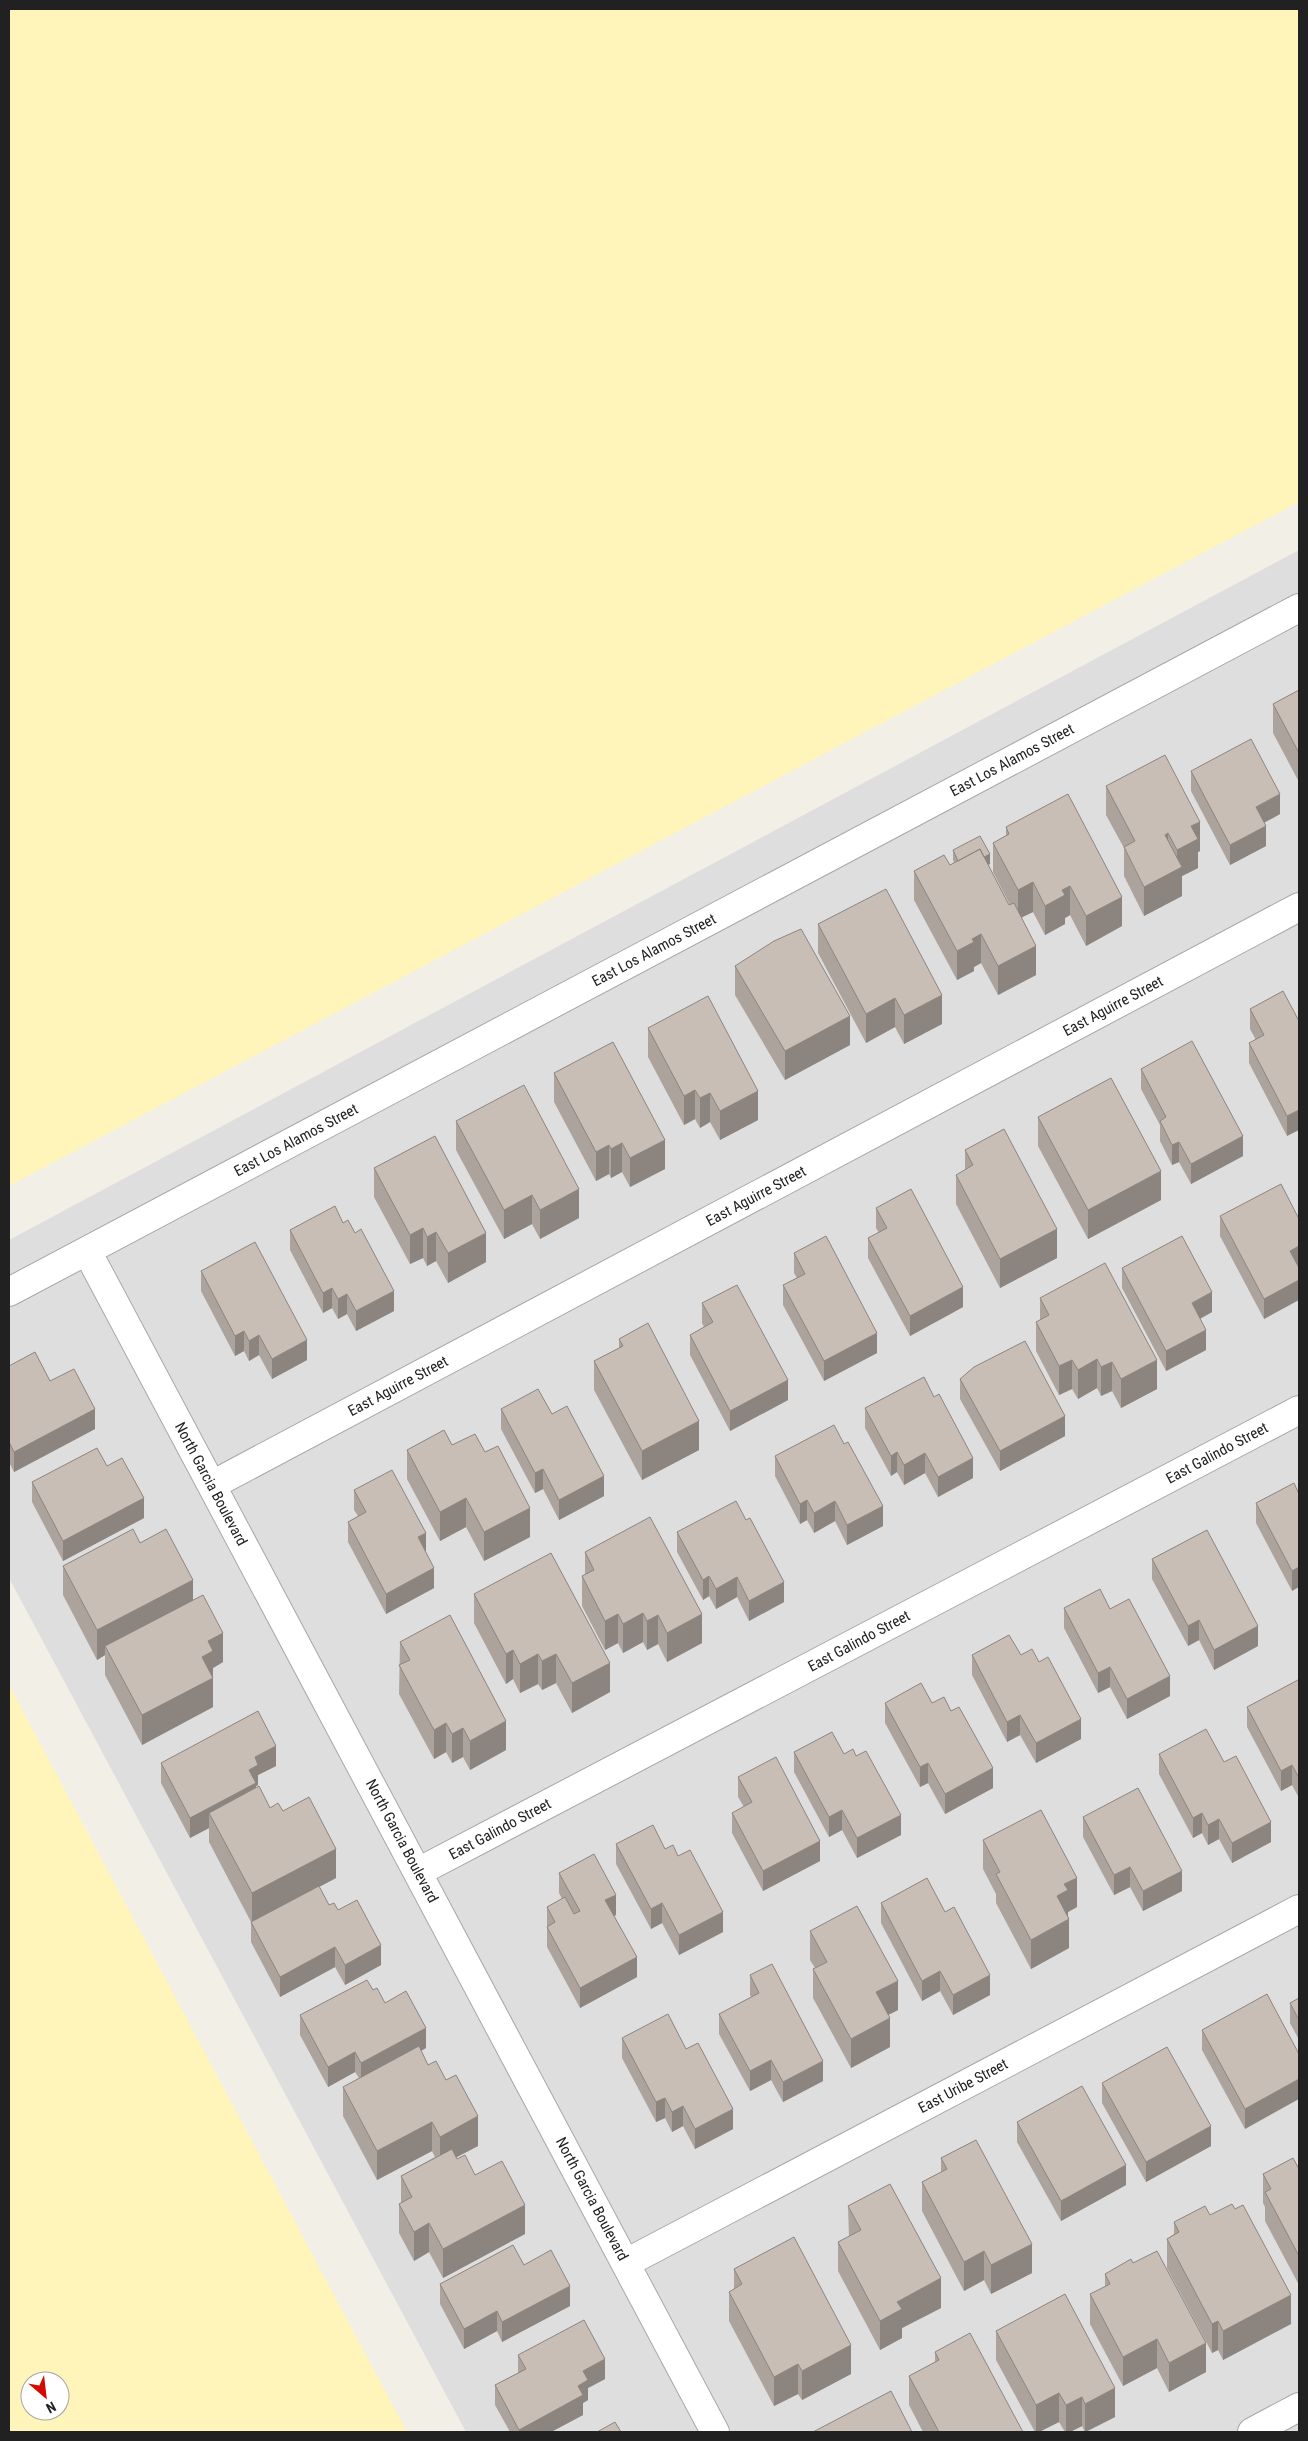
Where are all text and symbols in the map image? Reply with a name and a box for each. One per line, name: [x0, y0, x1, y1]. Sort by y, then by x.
street label: East Los Alamos Street: [947, 720, 1077, 800]
street label: East Los Alamos Street: [589, 910, 719, 990]
street label: East Aguirre Street: [1060, 972, 1166, 1040]
street label: East Los Alamos Street: [231, 1100, 361, 1180]
street label: East Aguirre Street: [703, 1162, 809, 1230]
street label: East Aguirre Street: [345, 1352, 451, 1420]
street label: East Galindo Street: [1163, 1418, 1271, 1488]
street label: North Garcia Boulevard: [171, 1419, 251, 1549]
street label: East Galindo Street: [805, 1606, 913, 1676]
street label: North Garcia Boulevard: [362, 1776, 442, 1906]
street label: East Galindo Street: [446, 1794, 554, 1864]
street label: East Uribe Street: [915, 2055, 1011, 2117]
street label: North Garcia Boulevard: [552, 2134, 632, 2264]
north arrow: [20, 2371, 70, 2421]
text: N: [44, 2398, 59, 2417]

